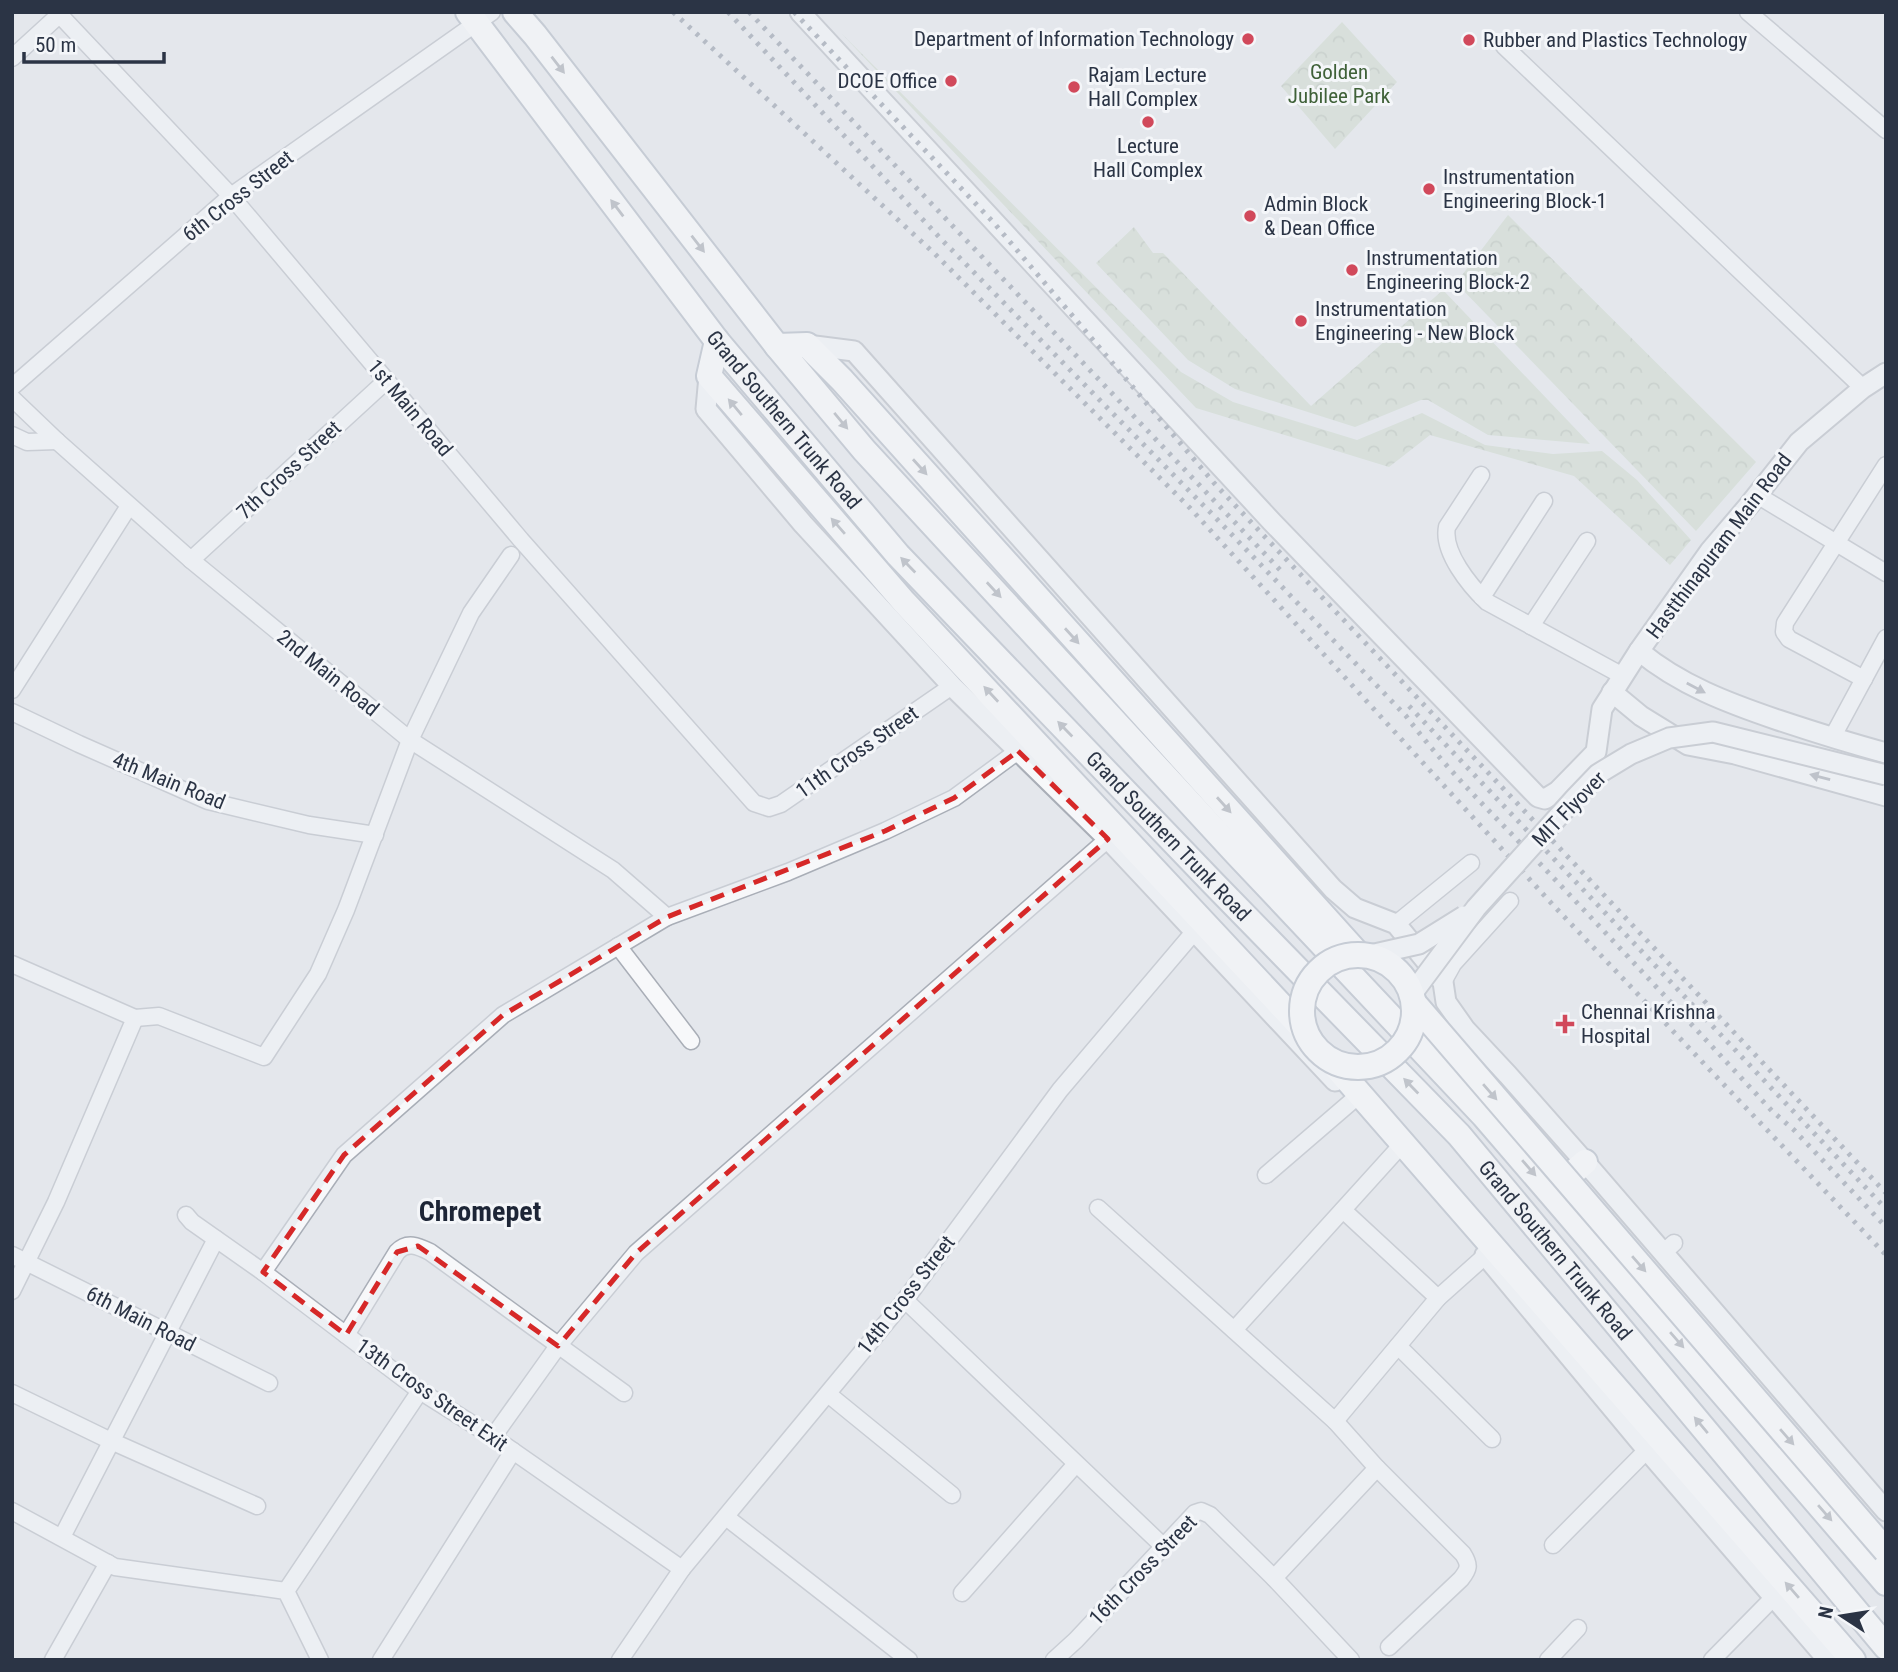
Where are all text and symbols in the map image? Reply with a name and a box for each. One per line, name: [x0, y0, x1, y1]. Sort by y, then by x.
scale bar: [24, 21, 164, 65]
place label: Department of Information Technology: [914, 27, 1234, 51]
place label: Rubber and Plastics Technology: [1483, 28, 1747, 52]
marker: Department of Information Technology: [1240, 31, 1256, 47]
marker: Rubber and Plastics Technology: [1461, 32, 1477, 48]
text: 50 m: [35, 33, 76, 57]
one-way arrow: [550, 56, 564, 74]
park label: Golden Jubilee Park: [1288, 60, 1391, 108]
place label: Rajam Lecture Hall Complex: [1088, 63, 1207, 111]
place label: DCOE Office: [837, 69, 937, 93]
marker: DCOE Office: [943, 73, 959, 89]
marker: Rajam Lecture Hall Complex: [1066, 79, 1082, 95]
marker: Lecture Hall Complex: [1140, 114, 1156, 130]
place label: Lecture Hall Complex: [1093, 134, 1203, 182]
street label: 6th Cross Street: [178, 145, 298, 247]
place label: Instrumentation Engineering Block-1: [1443, 165, 1607, 213]
marker: Instrumentation Engineering Block-1: [1421, 181, 1437, 197]
place label: Admin Block & Dean Office: [1264, 192, 1375, 240]
one-way arrow: [611, 199, 625, 217]
marker: Admin Block & Dean Office: [1242, 208, 1258, 224]
one-way arrow: [690, 235, 705, 253]
place label: Instrumentation Engineering Block-2: [1366, 246, 1530, 294]
marker: Instrumentation Engineering Block-2: [1344, 262, 1360, 278]
place label: Instrumentation Engineering - New Block: [1315, 297, 1515, 345]
marker: Instrumentation Engineering - New Block: [1293, 313, 1309, 329]
street label: Grand Southern Trunk Road: [702, 326, 866, 514]
street label: 1st Main Road: [363, 355, 457, 461]
one-way arrow: [727, 398, 743, 416]
one-way arrow: [833, 413, 848, 430]
street label: 7th Cross Street: [232, 416, 346, 524]
street label: Hastthinapuram Main Road: [1642, 449, 1796, 643]
one-way arrow: [912, 458, 928, 476]
one-way arrow: [830, 517, 846, 535]
one-way arrow: [900, 557, 916, 574]
one-way arrow: [985, 581, 1001, 598]
street label: 2nd Main Road: [272, 625, 384, 721]
one-way arrow: [1064, 627, 1080, 645]
one-way arrow: [1686, 682, 1706, 694]
one-way arrow: [982, 686, 999, 703]
street label: 11th Cross Street: [791, 701, 923, 803]
one-way arrow: [1058, 721, 1074, 738]
street label: Grand Southern Trunk Road: [1081, 747, 1255, 926]
street label: 4th Main Road: [109, 748, 229, 814]
street label: MIT Flyover: [1527, 766, 1611, 852]
one-way arrow: [1809, 772, 1830, 782]
one-way arrow: [1216, 796, 1232, 814]
place label: Chennai Krishna Hospital: [1581, 1000, 1716, 1048]
marker: Chennai Krishna Hospital: [1555, 1014, 1575, 1034]
one-way arrow: [1403, 1079, 1420, 1095]
one-way arrow: [1482, 1083, 1498, 1101]
street label: Grand Southern Trunk Road: [1474, 1156, 1637, 1345]
one-way arrow: [1521, 1159, 1537, 1177]
district label: Chromepet: [419, 1195, 541, 1228]
street label: 14th Cross Street: [852, 1231, 960, 1359]
one-way arrow: [1631, 1256, 1646, 1273]
street label: 6th Main Road: [82, 1281, 200, 1357]
one-way arrow: [1669, 1332, 1684, 1349]
street label: 13th Cross Street Exit: [352, 1334, 512, 1456]
one-way arrow: [1693, 1416, 1708, 1434]
one-way arrow: [1779, 1428, 1794, 1445]
one-way arrow: [1817, 1504, 1833, 1522]
street label: 16th Cross Street: [1084, 1510, 1202, 1630]
one-way arrow: [1784, 1581, 1800, 1599]
north arrow: [1807, 1581, 1877, 1651]
text: N: [1813, 1604, 1838, 1621]

